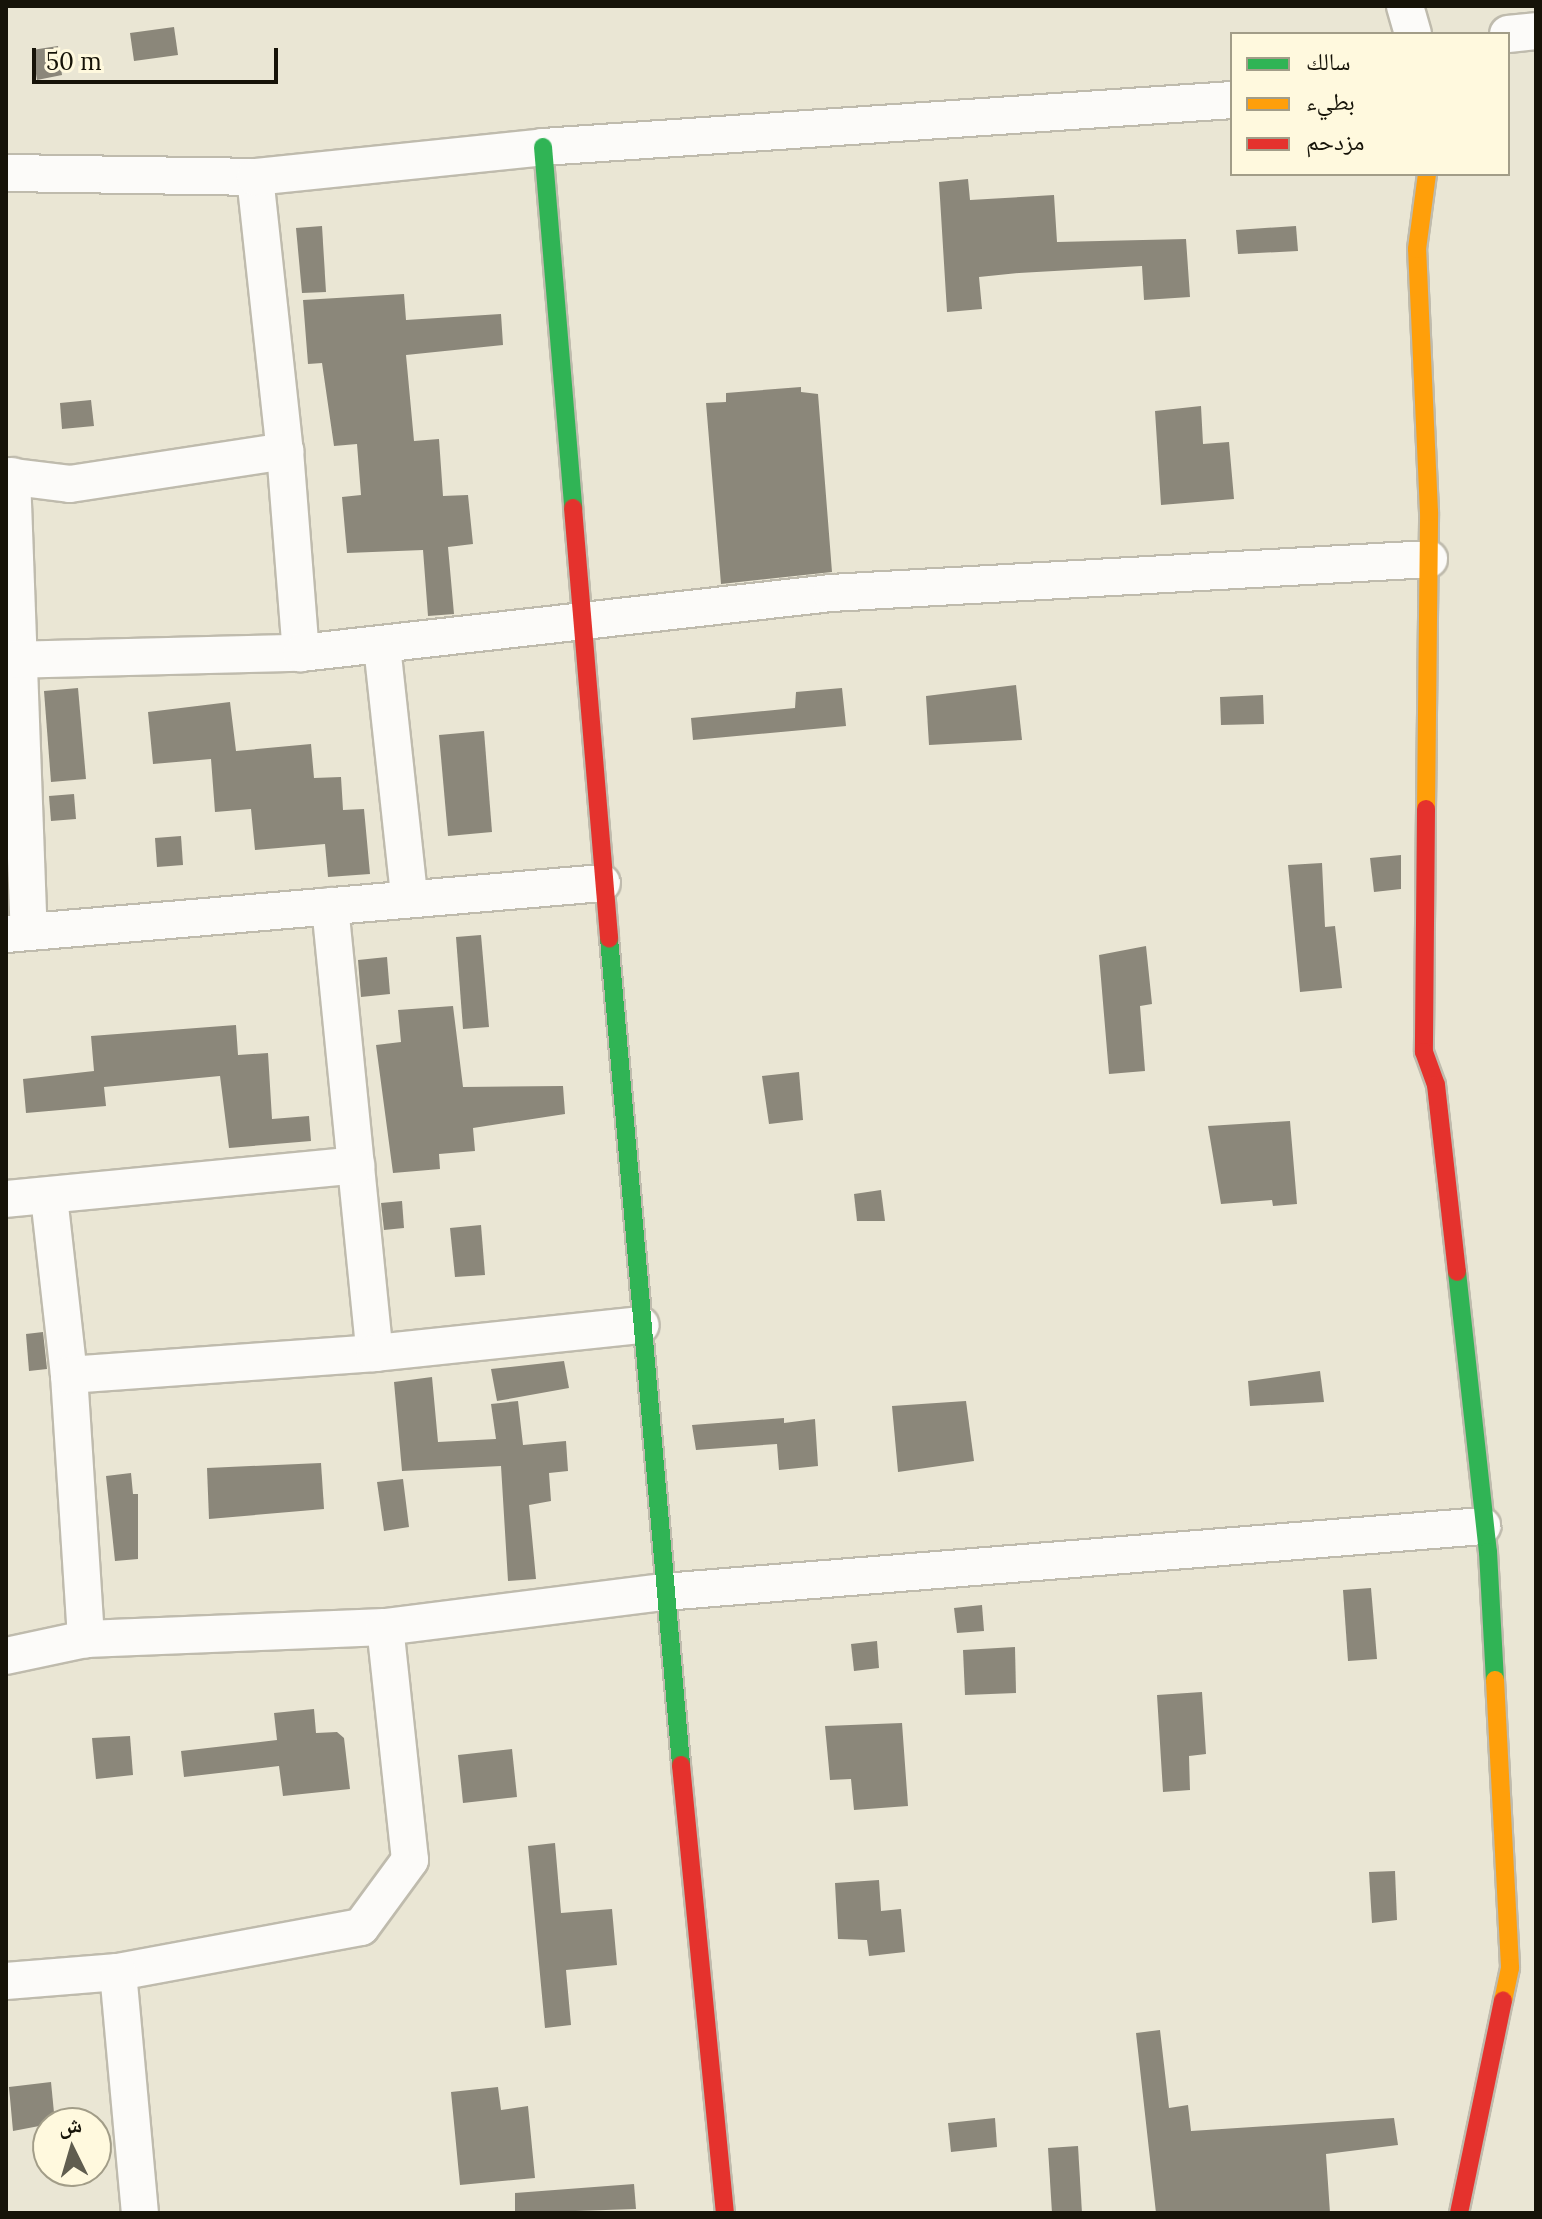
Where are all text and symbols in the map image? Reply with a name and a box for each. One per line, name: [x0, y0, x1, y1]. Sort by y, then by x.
scale bar: [36, 32, 282, 82]
legend: [1230, 32, 1510, 176]
text: 50 m: [46, 46, 102, 77]
text: سالك: [1306, 46, 1351, 77]
text: بطيء: [1306, 86, 1355, 117]
text: مزدحم: [1306, 126, 1365, 157]
north arrow: [32, 2107, 112, 2187]
text: ش: [57, 2110, 83, 2140]

